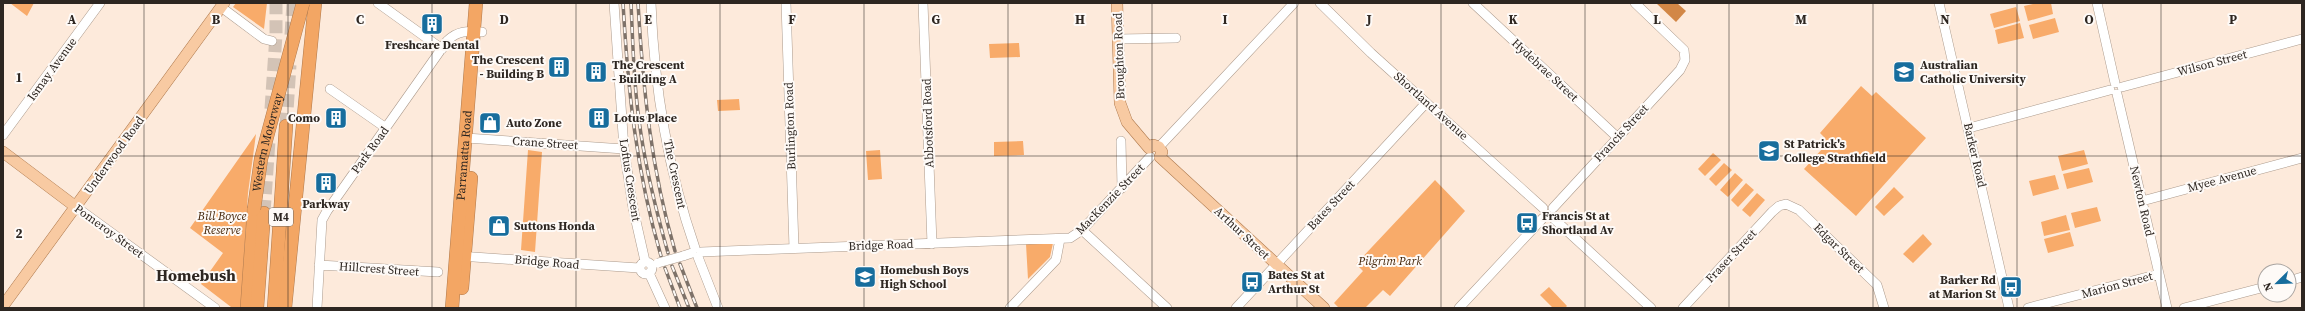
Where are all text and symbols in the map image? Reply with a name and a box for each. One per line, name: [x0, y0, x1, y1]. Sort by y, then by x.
text: A: [68, 11, 77, 28]
text: B: [212, 11, 221, 28]
text: C: [356, 11, 364, 28]
building icon: Freshcare Dental: [419, 11, 445, 37]
text: D: [499, 11, 509, 28]
text: E: [644, 11, 652, 28]
text: F: [788, 11, 796, 28]
text: G: [932, 11, 941, 28]
text: H: [1075, 11, 1085, 28]
text: I: [1222, 11, 1228, 28]
text: J: [1365, 11, 1372, 28]
text: K: [1508, 11, 1518, 28]
text: L: [1653, 11, 1661, 28]
text: M: [1795, 11, 1807, 28]
text: N: [1940, 11, 1950, 28]
text: O: [2084, 11, 2094, 28]
text: P: [2229, 11, 2237, 28]
street label: Broughton Road: [1109, 12, 1129, 100]
street label: Ismay Avenue: [24, 34, 80, 104]
street label: Hydebrae Street: [1508, 35, 1582, 105]
place label: Freshcare Dental: [385, 37, 479, 53]
street label: Wilson Street: [2175, 46, 2249, 80]
place label: The Crescent - Building B: [472, 52, 545, 82]
building icon: The Crescent - Building B: [546, 54, 572, 80]
place label: The Crescent - Building A: [612, 57, 685, 87]
place label: Australian Catholic University: [1920, 57, 2026, 87]
building icon: The Crescent - Building A: [583, 59, 609, 85]
school or university icon: Australian Catholic University: [1891, 59, 1917, 85]
street label: Shortland Avenue: [1390, 68, 1472, 144]
text: 1: [15, 69, 23, 86]
street label: Abbotsford Road: [918, 78, 938, 168]
street label: Burlington Road: [780, 82, 800, 170]
street label: Western Motorway: [248, 90, 287, 193]
street label: Francis Street: [1590, 101, 1652, 165]
building icon: Como: [323, 105, 349, 131]
building icon: Lotus Place: [586, 105, 612, 131]
place label: Como: [288, 110, 320, 126]
street label: Parramatta Road: [452, 110, 476, 201]
shop icon: Auto Zone: [477, 110, 503, 136]
place label: Lotus Place: [614, 110, 677, 126]
street label: Underwood Road: [80, 113, 148, 197]
place label: Auto Zone: [506, 115, 562, 131]
street label: Barker Road: [1960, 121, 1990, 189]
street label: Park Road: [347, 123, 393, 177]
street label: Crane Street: [512, 133, 578, 153]
place label: St Patrick's College Strathfield: [1784, 136, 1886, 166]
street label: Loftus Crescent: [616, 138, 644, 223]
street label: The Crescent: [660, 138, 690, 210]
school or university icon: St Patrick's College Strathfield: [1756, 138, 1782, 164]
street label: MacKenzie Street: [1072, 160, 1148, 238]
street label: Myee Avenue: [2186, 162, 2258, 196]
street label: Newton Road: [2126, 164, 2158, 238]
building icon: Parkway: [313, 170, 339, 196]
street label: Bates Street: [1304, 177, 1358, 233]
place label: Parkway: [302, 196, 350, 212]
street label: Pomeroy Street: [71, 201, 147, 262]
street label: Arthur Street: [1211, 203, 1273, 263]
park label: Bill Boyce Reserve: [197, 208, 247, 238]
road number: M4: [269, 208, 293, 226]
place label: Francis St at Shortland Av: [1542, 208, 1614, 238]
bus stop icon: Francis St at Shortland Av: [1514, 210, 1540, 236]
shop icon: Suttons Honda: [486, 213, 512, 239]
place label: Suttons Honda: [514, 218, 595, 234]
street label: Edgar Street: [1810, 220, 1868, 276]
text: 2: [15, 225, 23, 242]
street label: Fraser Street: [1702, 226, 1760, 286]
street label: Bridge Road: [848, 236, 914, 254]
street label: Bridge Road: [514, 251, 580, 273]
park label: Pilgrim Park: [1357, 253, 1422, 269]
street label: Hillcrest Street: [339, 258, 420, 280]
place label: Homebush Boys High School: [880, 262, 969, 292]
north arrow: [2257, 263, 2297, 303]
district label: Homebush: [156, 264, 236, 286]
school or university icon: Homebush Boys High School: [852, 264, 878, 290]
place label: Bates St at Arthur St: [1268, 267, 1325, 297]
street label: Marion Street: [2080, 268, 2154, 302]
bus stop icon: Bates St at Arthur St: [1239, 269, 1265, 295]
place label: Barker Rd at Marion St: [1929, 272, 1997, 302]
bus stop icon: Barker Rd at Marion St: [1998, 274, 2024, 300]
text: N: [2260, 280, 2277, 293]

